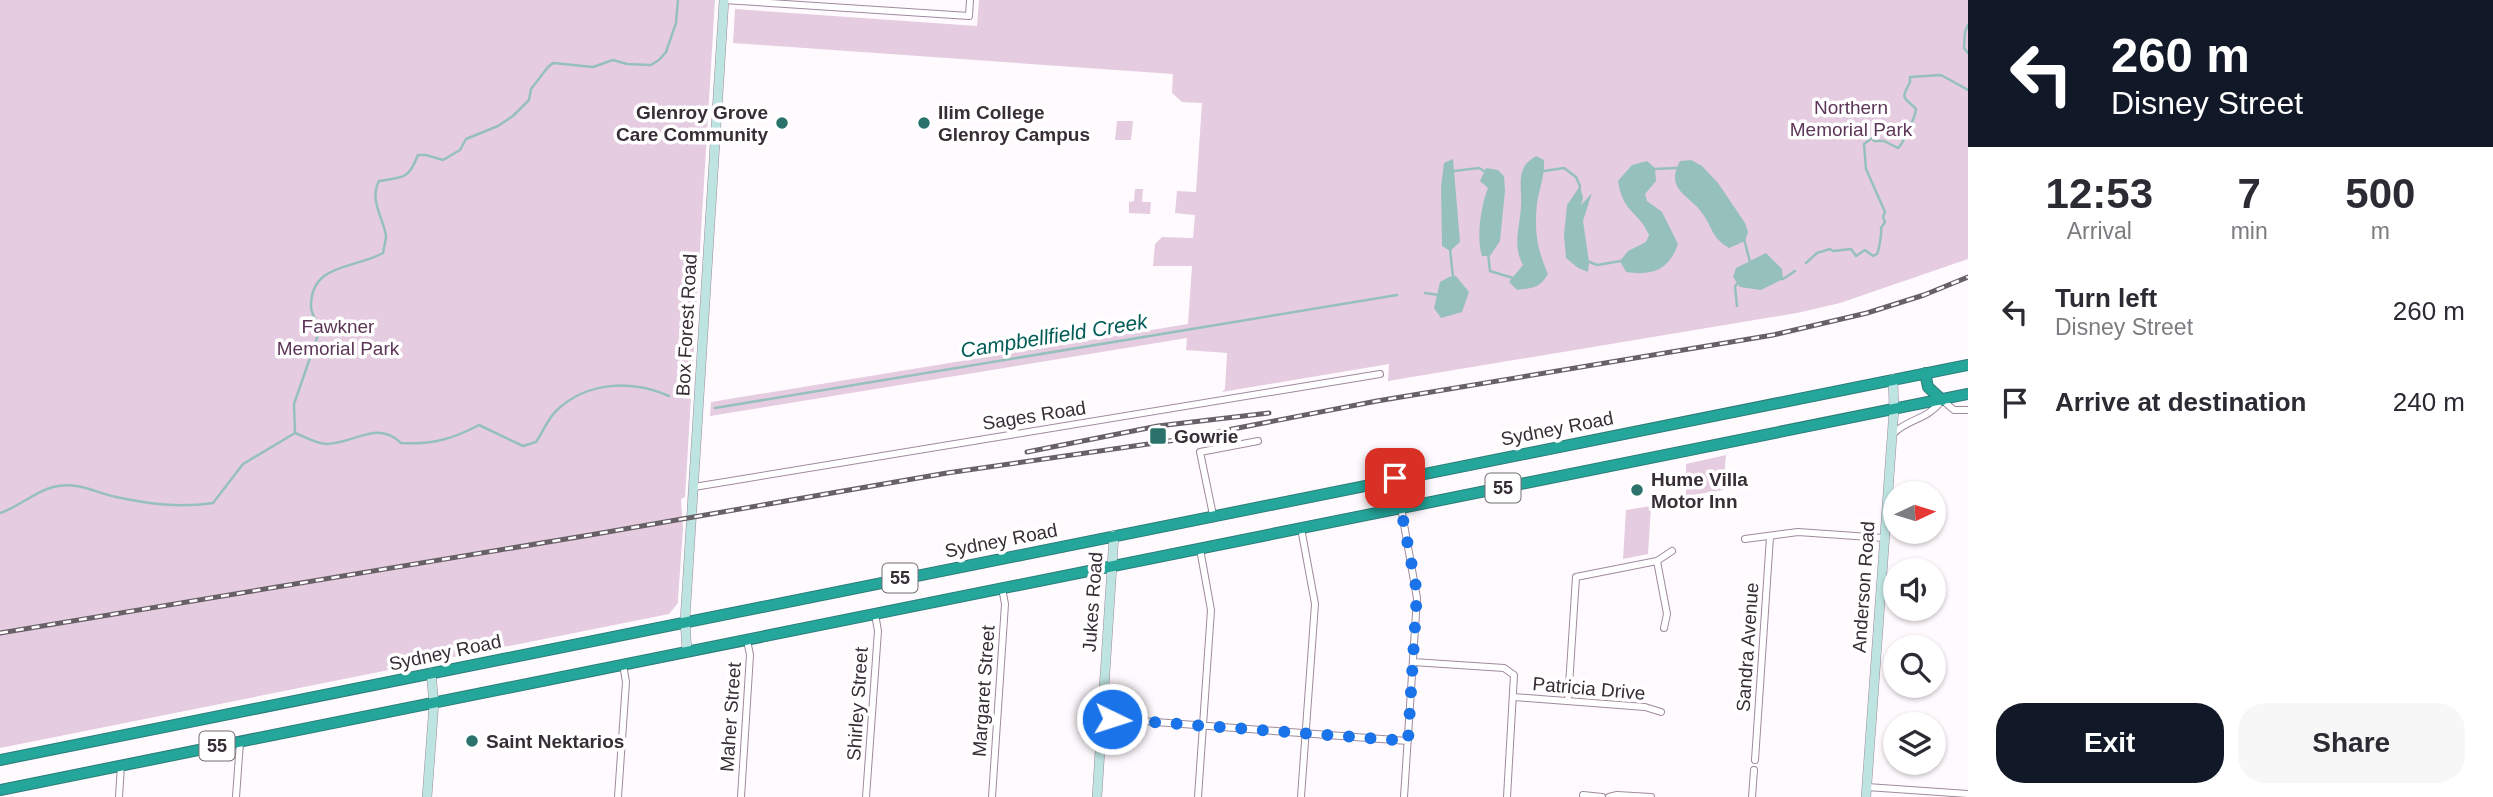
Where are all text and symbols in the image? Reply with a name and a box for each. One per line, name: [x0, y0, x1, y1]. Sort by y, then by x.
icon: left: [1996, 28, 2087, 119]
text: 260 m: [2111, 28, 2250, 82]
text: Disney Street: [2111, 85, 2303, 121]
park label: Northern Memorial Park: [1790, 97, 1913, 140]
place label: Glenroy Grove Care Community: [616, 102, 768, 145]
place label: Ilim College Glenroy Campus: [938, 102, 1090, 145]
marker: Glenroy Grove Care Community: [774, 115, 790, 131]
marker: Ilim College Glenroy Campus: [916, 115, 932, 131]
text: 12:53: [2046, 170, 2153, 217]
text: 7: [2237, 170, 2261, 217]
text: 500: [2345, 170, 2415, 217]
text: Arrival: [2067, 218, 2132, 244]
text: min: [2231, 218, 2268, 244]
text: m: [2371, 218, 2390, 244]
street label: Box Forest Road: [672, 253, 701, 397]
text: Turn left: [2055, 283, 2157, 313]
icon: left: [1996, 293, 2034, 331]
text: 260 m: [2393, 296, 2465, 326]
water label: Campbellfield Creek: [959, 309, 1151, 362]
text: Disney Street: [2055, 314, 2193, 340]
park label: Fawkner Memorial Park: [277, 316, 400, 359]
icon: arrive: [1996, 384, 2034, 422]
text: Arrive at destination: [2055, 387, 2306, 417]
text: 240 m: [2393, 387, 2465, 417]
street label: Sages Road: [981, 397, 1087, 434]
street label: Sydney Road: [1499, 407, 1615, 450]
marker: Gowrie: [1148, 426, 1168, 446]
place label: Gowrie: [1174, 426, 1238, 447]
pin: [1365, 448, 1425, 508]
icon: arrive: [1376, 459, 1414, 497]
place label: Hume Villa Motor Inn: [1651, 469, 1748, 512]
road number: 55: [1486, 474, 1520, 502]
north arrow: [1883, 481, 1946, 544]
map controls: [1883, 481, 1946, 775]
marker: Hume Villa Motor Inn: [1629, 482, 1645, 498]
street label: Sydney Road: [943, 519, 1059, 562]
street label: Anderson Road: [1848, 520, 1879, 654]
street label: Jukes Road: [1079, 551, 1106, 653]
button: sound: [1883, 558, 1946, 621]
road number: 55: [883, 564, 918, 592]
street label: Sandra Avenue: [1733, 582, 1762, 712]
street label: Margaret Street: [968, 624, 999, 758]
street label: Sydney Road: [387, 630, 503, 675]
button: search: [1883, 635, 1946, 698]
street label: Shirley Street: [843, 646, 872, 762]
street label: Maher Street: [716, 661, 745, 773]
street label: Patricia Drive: [1532, 673, 1646, 704]
position arrow: [1075, 682, 1149, 756]
button: Exit: [1996, 703, 2224, 783]
button: Share: [2238, 703, 2465, 783]
button: layers: [1883, 712, 1946, 775]
place label: Saint Nektarios: [486, 731, 624, 752]
road number: 55: [200, 732, 234, 760]
marker: Saint Nektarios: [464, 733, 480, 749]

